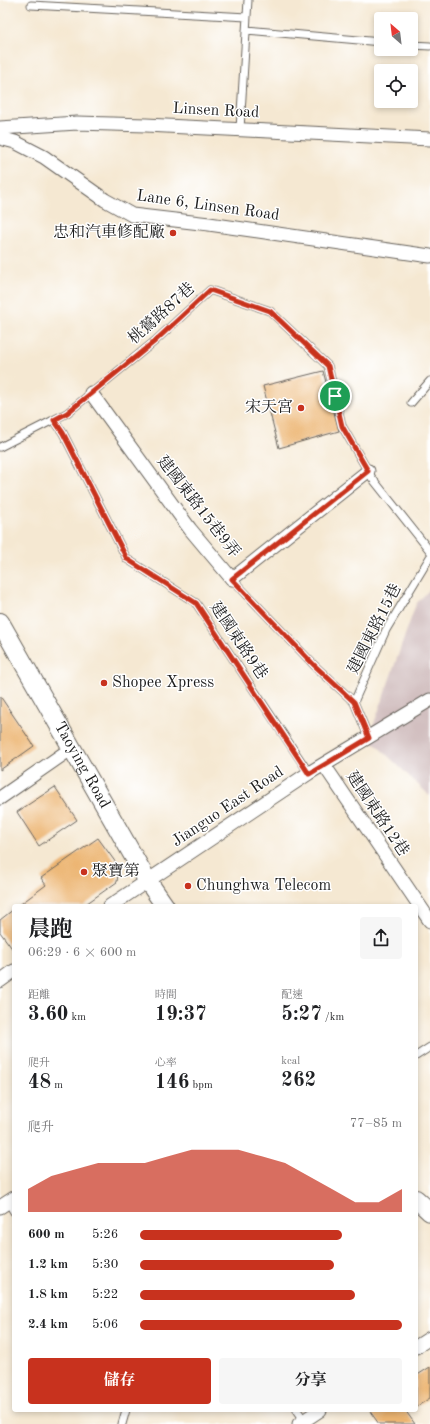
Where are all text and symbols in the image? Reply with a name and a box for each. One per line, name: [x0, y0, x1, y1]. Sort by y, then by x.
north arrow: [374, 12, 418, 56]
map controls: [374, 12, 418, 108]
button: locate: [374, 64, 418, 108]
street label: Linsen Road: [172, 101, 260, 121]
street label: Lane 6, Linsen Road: [136, 188, 280, 224]
place label: 忠和汽車修配廠: [53, 223, 165, 241]
marker: 忠和汽車修配廠: [168, 228, 178, 238]
street label: 桃鶯路87巷: [125, 279, 198, 348]
pin: [318, 379, 352, 413]
icon: arrive: [324, 385, 346, 407]
place label: 宋天宮: [245, 398, 293, 416]
marker: 宋天宮: [296, 403, 306, 413]
street label: 建國東路15巷9弄: [154, 452, 244, 561]
street label: 建國東路15巷: [344, 581, 405, 677]
street label: 建國東路9巷: [206, 598, 271, 682]
place label: Shopee Xpress: [112, 675, 214, 691]
marker: Shopee Xpress: [99, 678, 109, 688]
street label: Taoying Road: [51, 719, 113, 811]
street label: Jianguo East Road: [169, 764, 287, 850]
street label: 建國東路12巷: [343, 768, 413, 859]
place label: 聚寶第: [92, 862, 140, 880]
marker: 聚寶第: [79, 867, 89, 877]
place label: Chunghwa Telecom: [196, 878, 332, 894]
marker: Chunghwa Telecom: [183, 881, 193, 891]
button: share: [360, 917, 402, 959]
text: 晨跑: [28, 919, 72, 941]
text: 06:29 · 6 × 600 m: [28, 946, 136, 959]
text: 距離: [28, 990, 50, 1001]
text: 時間: [155, 990, 177, 1001]
text: 配速: [281, 990, 303, 1001]
text: 3.60: [28, 1005, 68, 1025]
text: 19:37: [155, 1005, 207, 1025]
text: 5:27: [281, 1005, 322, 1025]
text: km: [68, 1012, 86, 1023]
text: /km: [322, 1012, 344, 1023]
text: kcal: [281, 1056, 300, 1067]
text: 爬升: [28, 1058, 50, 1069]
text: 心率: [155, 1058, 177, 1069]
text: 262: [281, 1071, 316, 1091]
text: 48: [28, 1073, 51, 1093]
text: 146: [155, 1073, 189, 1093]
text: m: [51, 1080, 63, 1091]
text: bpm: [189, 1080, 213, 1091]
text: 77–85 m: [350, 1117, 402, 1130]
text: 爬升: [28, 1121, 54, 1134]
text: 600 m: [28, 1228, 65, 1241]
text: 5:26: [92, 1228, 118, 1241]
text: 1.2 km: [28, 1258, 68, 1271]
text: 5:30: [92, 1258, 118, 1271]
text: 1.8 km: [28, 1288, 68, 1301]
text: 5:22: [92, 1288, 118, 1301]
text: 2.4 km: [28, 1318, 68, 1331]
text: 5:06: [92, 1318, 118, 1331]
button: 儲存: [28, 1358, 211, 1404]
button: 分享: [219, 1358, 402, 1404]

